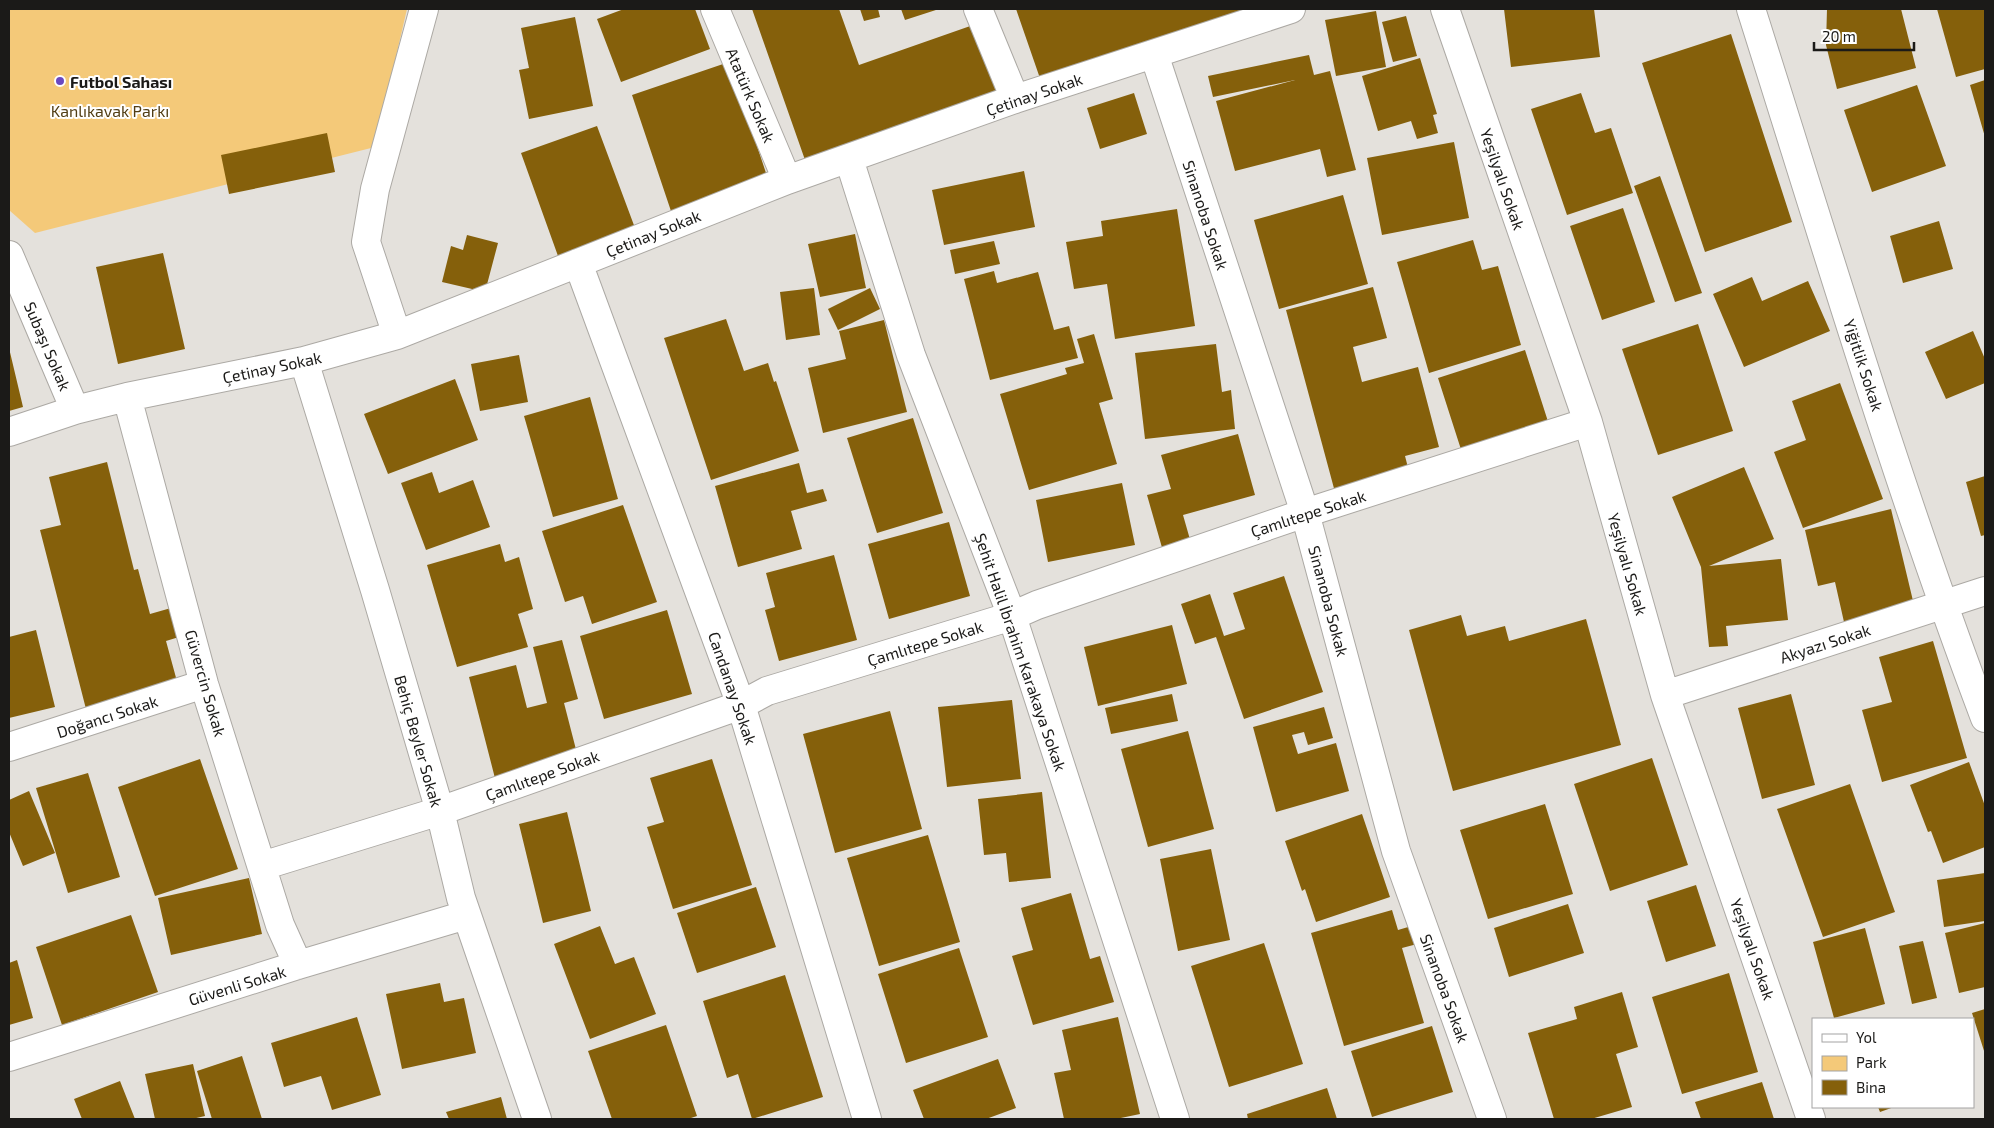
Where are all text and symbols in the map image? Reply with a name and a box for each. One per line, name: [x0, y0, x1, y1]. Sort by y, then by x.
scale bar: [1814, 20, 1914, 52]
text: 20 m: [1822, 27, 1856, 45]
street label: Atatürk Sokak: [723, 45, 779, 145]
street label: Çetinay Sokak: [983, 69, 1085, 120]
place label: Futbol Sahası: [70, 72, 172, 91]
marker: Futbol Sahası: [54, 75, 66, 87]
park label: Kanlıkavak Parkı: [51, 101, 169, 120]
street label: Yeşilyalı Sokak: [1476, 126, 1529, 232]
street label: Sinanoba Sokak: [1179, 158, 1233, 272]
street label: Çetinay Sokak: [603, 205, 704, 262]
street label: Subaşı Sokak: [20, 299, 75, 394]
street label: Yiğitlik Sokak: [1840, 317, 1888, 413]
street label: Çetinay Sokak: [221, 347, 323, 388]
street label: Çamlıtepe Sokak: [1248, 485, 1368, 542]
street label: Yeşilyalı Sokak: [1603, 511, 1652, 618]
street label: Şehit Halil İbrahim Karakaya Sokak: [970, 531, 1071, 774]
street label: Sinanoba Sokak: [1305, 543, 1353, 659]
street label: Çamlıtepe Sokak: [865, 616, 985, 671]
street label: Akyazı Sokak: [1777, 619, 1873, 667]
street label: Güvercin Sokak: [182, 627, 230, 739]
street label: Candanay Sokak: [705, 629, 761, 747]
street label: Behiç Beyler Sokak: [390, 673, 447, 809]
street label: Doğancı Sokak: [54, 691, 160, 741]
street label: Çamlıtepe Sokak: [482, 746, 602, 805]
street label: Yeşilyalı Sokak: [1726, 896, 1779, 1002]
street label: Sinanoba Sokak: [1417, 931, 1473, 1045]
street label: Güvenli Sokak: [186, 961, 288, 1009]
legend: [1812, 1018, 1974, 1108]
text: Yol: [1856, 1028, 1877, 1046]
text: Park: [1856, 1053, 1887, 1071]
text: Bina: [1856, 1078, 1886, 1096]

